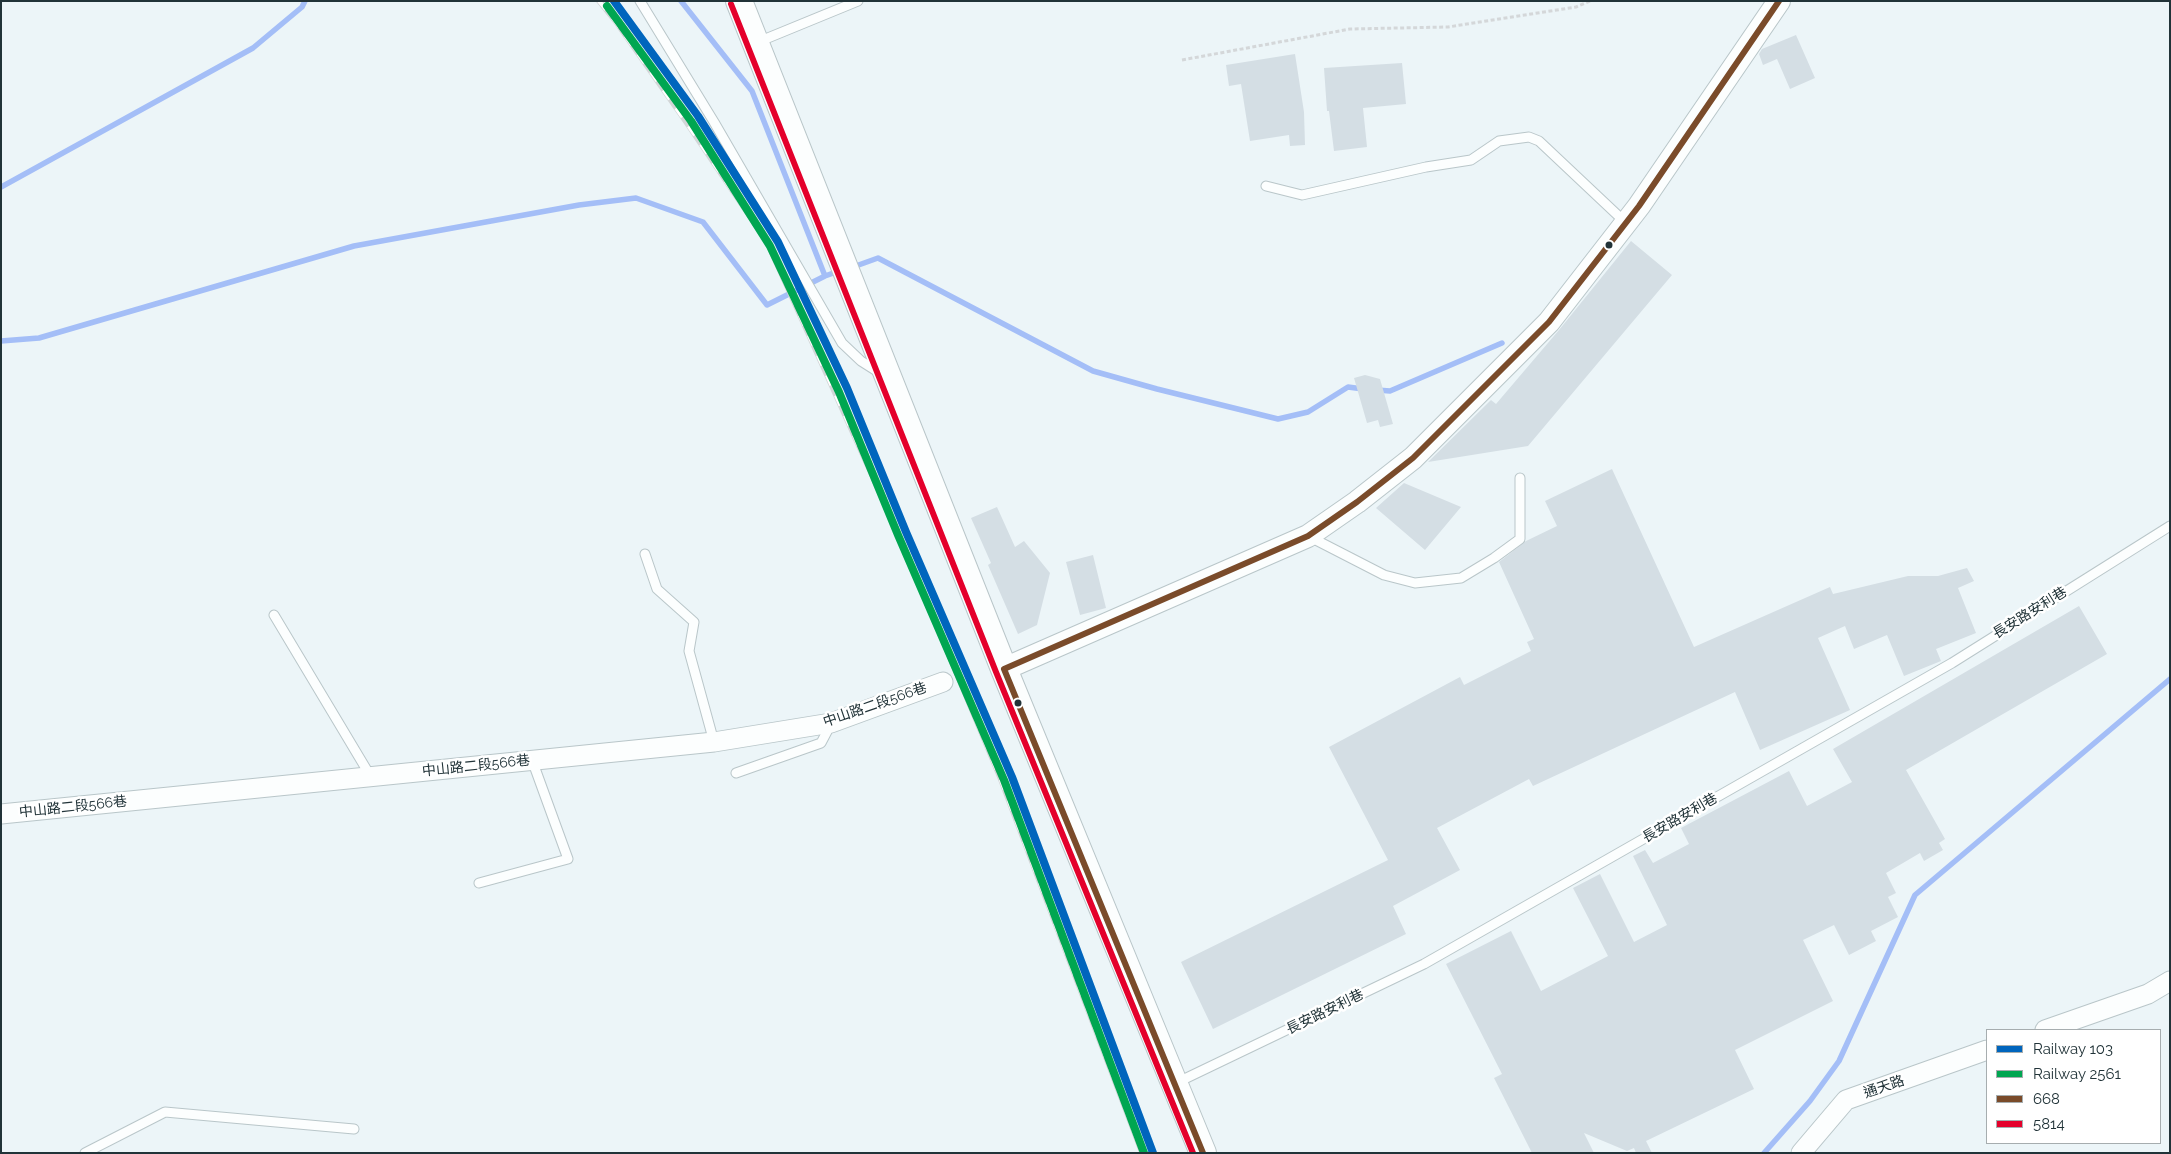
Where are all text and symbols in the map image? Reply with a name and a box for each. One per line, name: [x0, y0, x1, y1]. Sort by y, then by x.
unlabelled marker: [1604, 240, 1614, 250]
street label: 長安路安利巷: [1990, 584, 2070, 642]
street label: 中山路二段566巷: [821, 679, 929, 731]
unlabelled marker: [1013, 698, 1023, 708]
street label: 中山路二段566巷: [421, 752, 531, 780]
street label: 長安路安利巷: [1639, 790, 1721, 846]
street label: 中山路二段566巷: [18, 793, 128, 821]
street label: 長安路安利巷: [1284, 986, 1366, 1038]
legend: [1986, 1029, 2161, 1144]
text: Railway 103: [2033, 1040, 2113, 1058]
text: Railway 2561: [2033, 1065, 2121, 1083]
street label: 通天路: [1861, 1072, 1907, 1102]
text: 668: [2033, 1090, 2060, 1108]
text: 5814: [2033, 1115, 2065, 1133]

